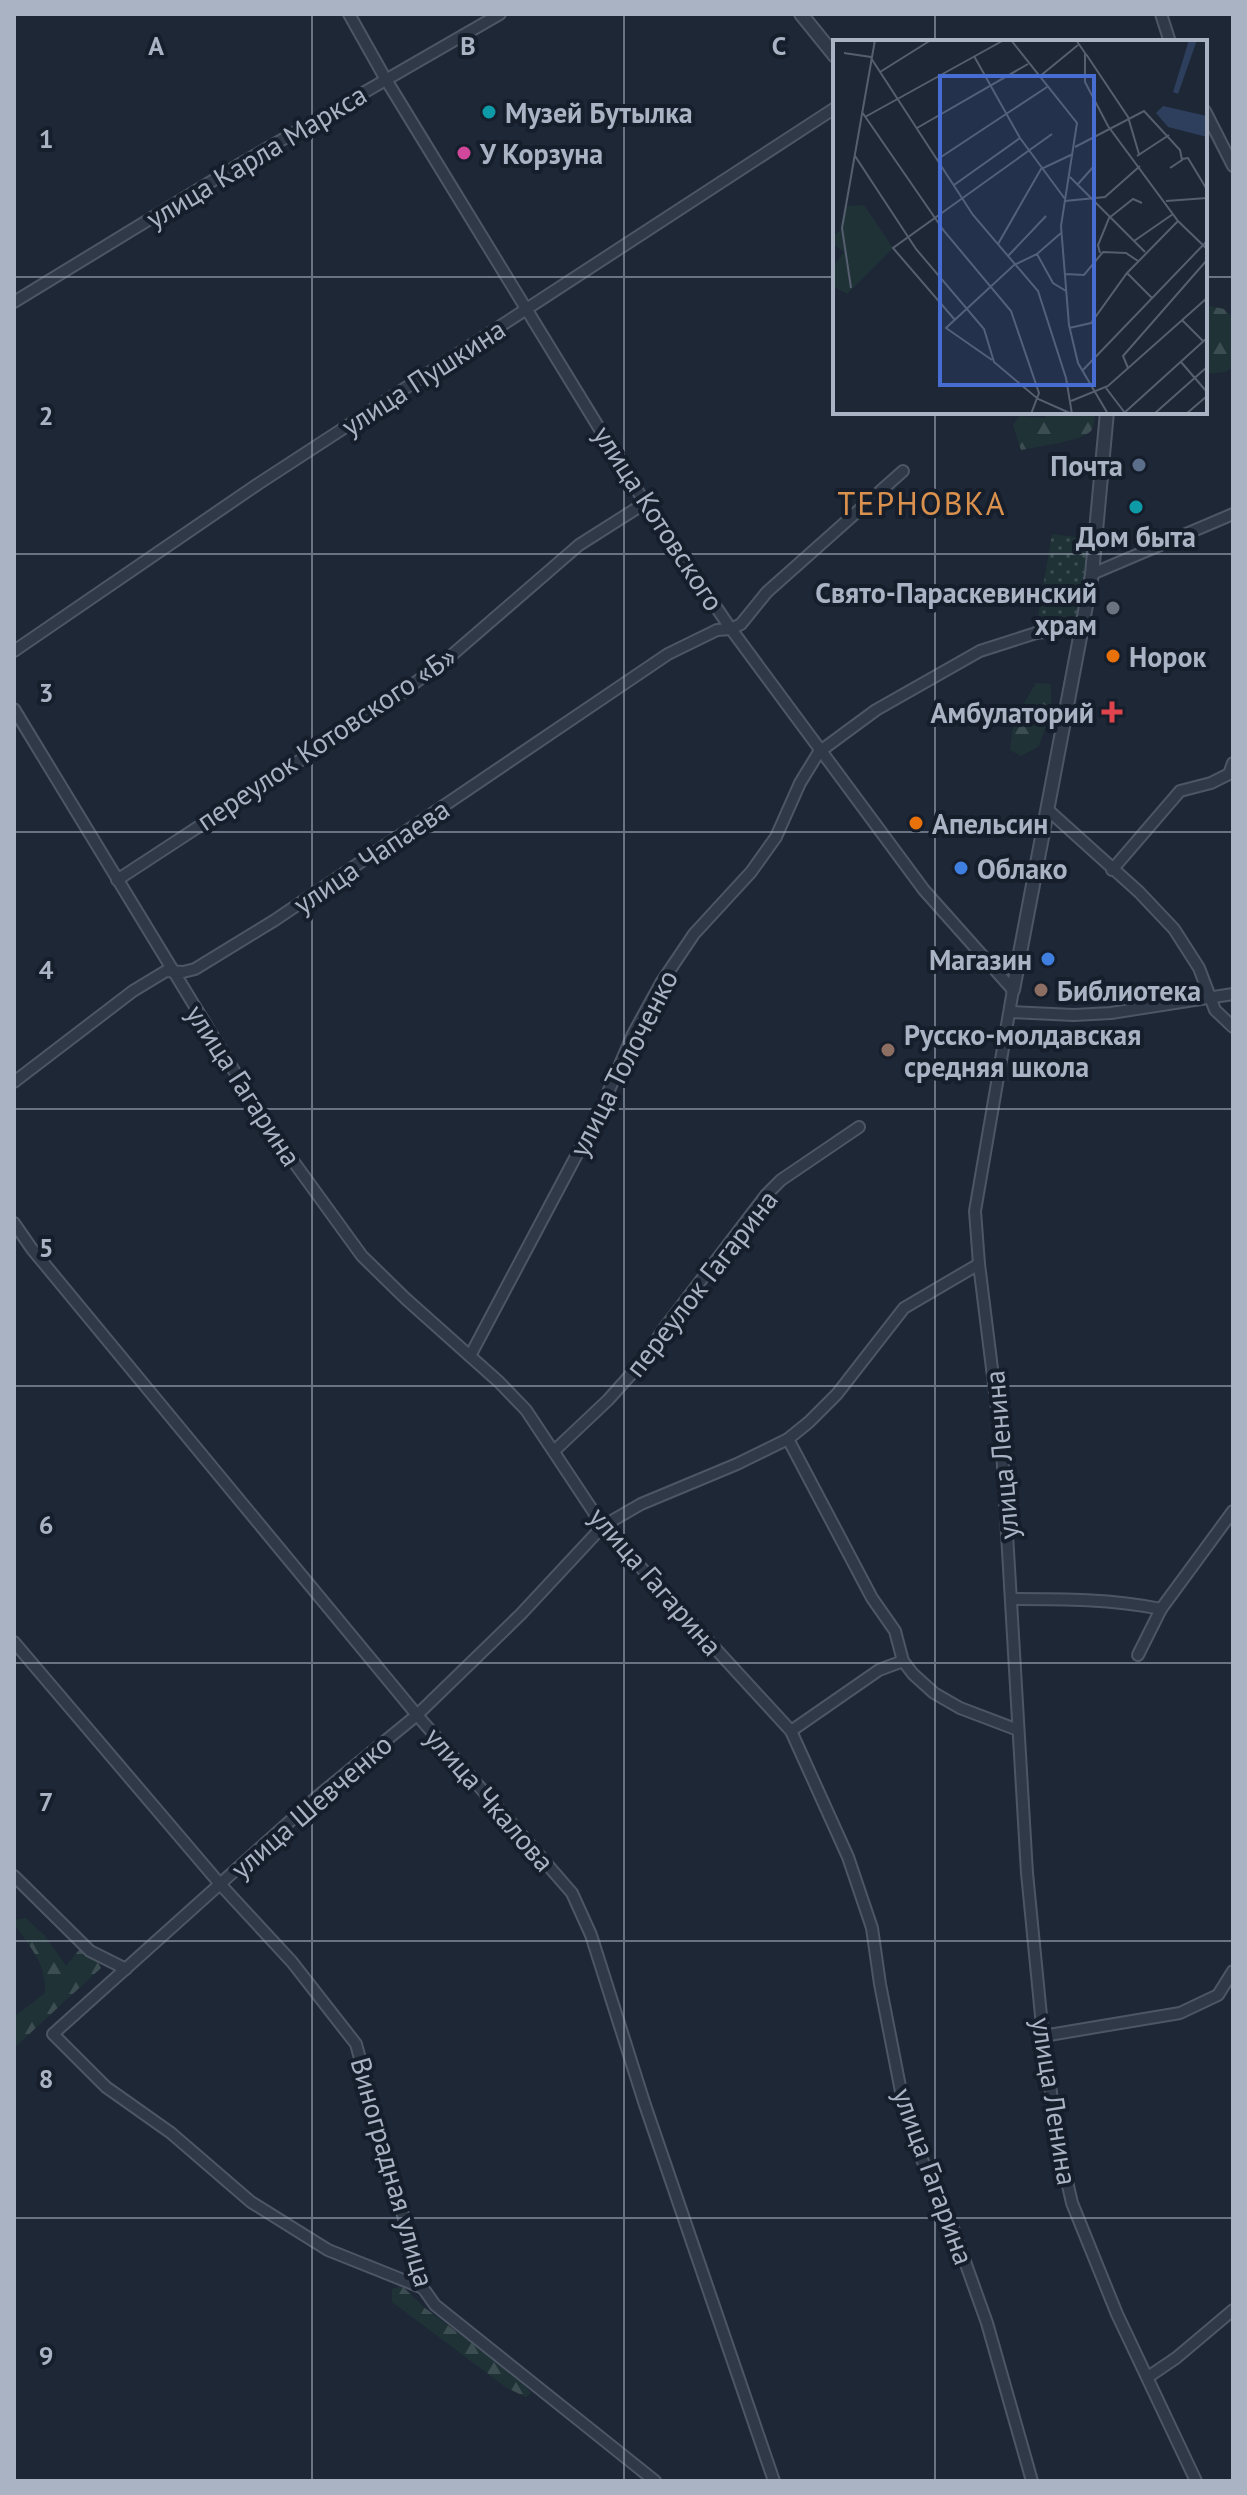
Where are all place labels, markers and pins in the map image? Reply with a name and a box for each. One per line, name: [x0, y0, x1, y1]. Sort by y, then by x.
place label: Музей Бутылка: [505, 94, 693, 131]
marker: Музей Бутылка: [480, 103, 498, 121]
place label: У Корзуна: [479, 135, 603, 172]
marker: У Корзуна: [455, 144, 473, 162]
place label: Почта: [1050, 447, 1123, 484]
marker: Почта: [1130, 456, 1148, 474]
marker: Дом быта: [1127, 498, 1145, 516]
place label: Дом быта: [1076, 518, 1196, 555]
place label: Свято-Параскевинский храм: [815, 574, 1097, 643]
marker: Свято-Параскевинский храм: [1104, 599, 1122, 617]
place label: Норок: [1129, 638, 1206, 675]
marker: Норок: [1104, 647, 1122, 665]
place label: Амбулаторий: [931, 694, 1094, 731]
marker: Амбулаторий: [1101, 701, 1123, 723]
place label: Апельсин: [932, 805, 1048, 842]
marker: Апельсин: [907, 814, 925, 832]
place label: Облако: [977, 850, 1067, 887]
marker: Облако: [952, 859, 970, 877]
place label: Магазин: [929, 941, 1032, 978]
marker: Магазин: [1039, 950, 1057, 968]
place label: Библиотека: [1057, 972, 1201, 1009]
marker: Библиотека: [1032, 981, 1050, 999]
place label: Русско-молдавская средняя школа: [904, 1016, 1141, 1085]
marker: Русско-молдавская средняя школа: [879, 1041, 897, 1059]

